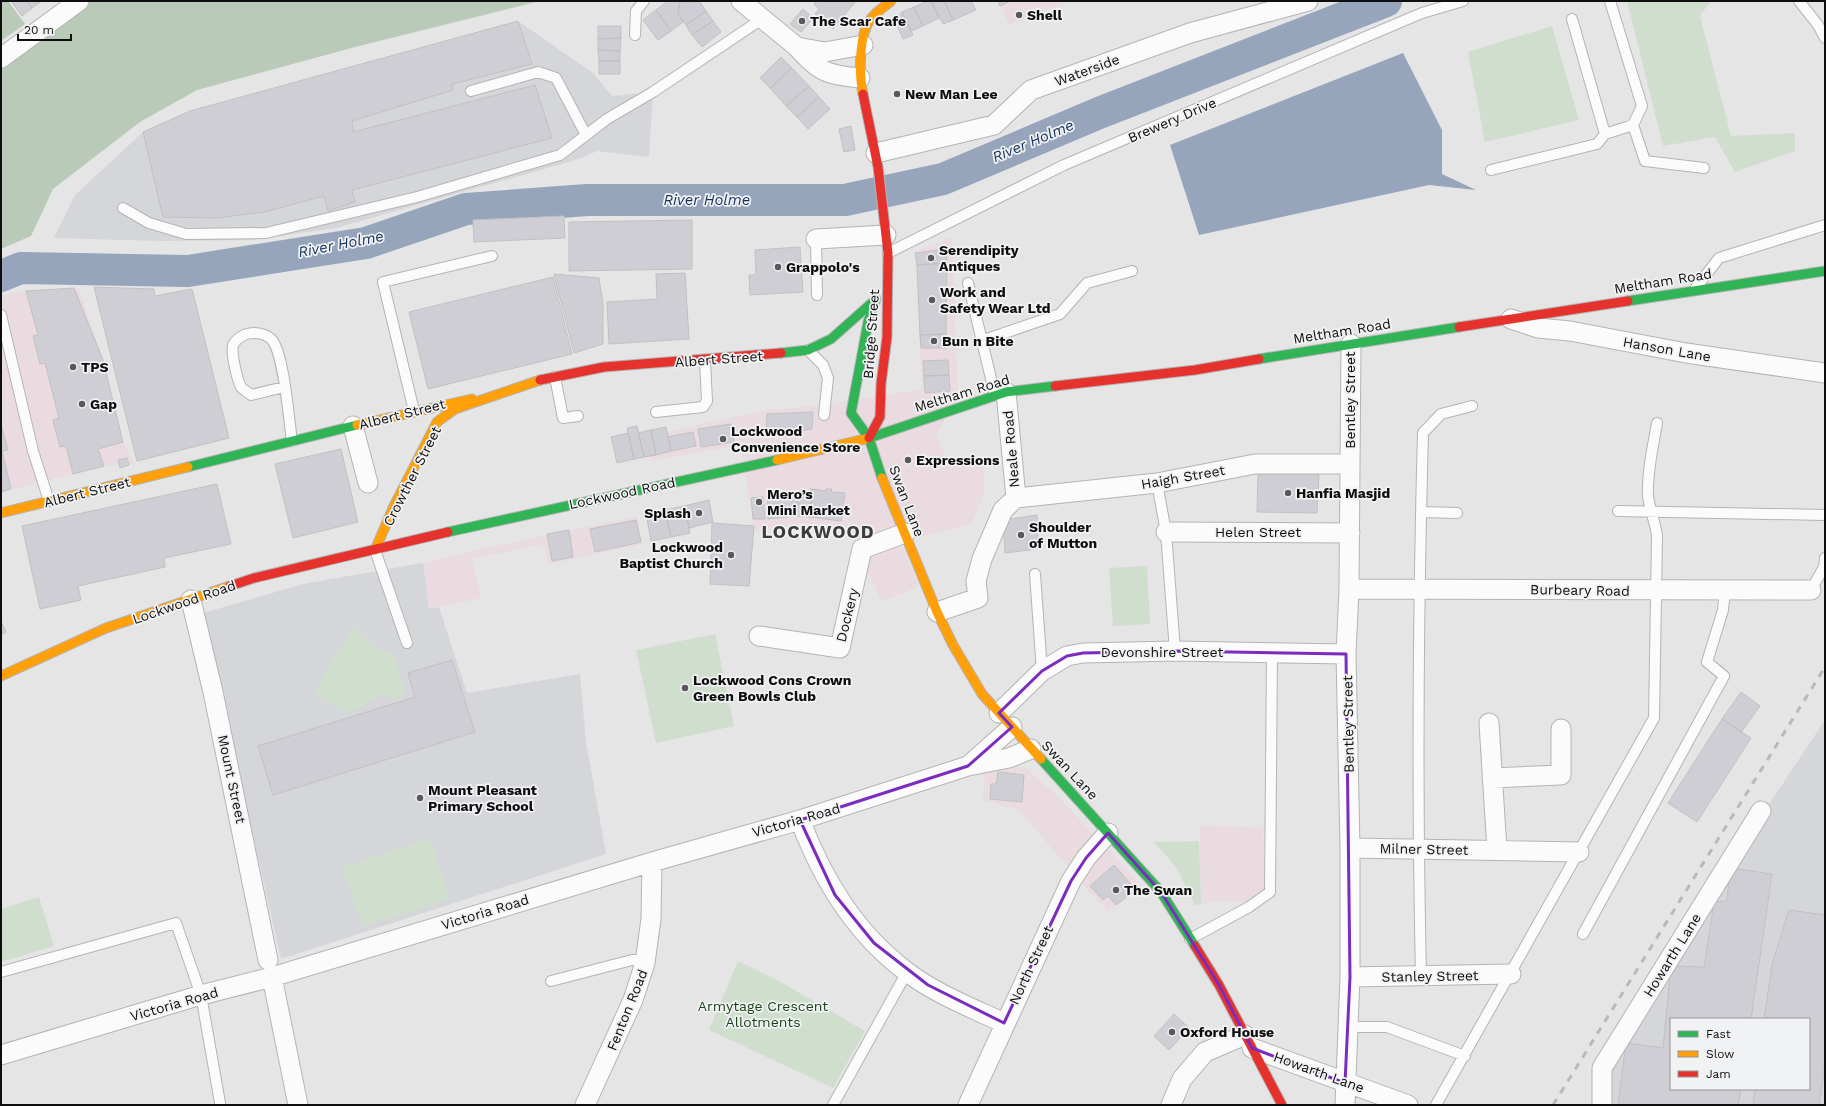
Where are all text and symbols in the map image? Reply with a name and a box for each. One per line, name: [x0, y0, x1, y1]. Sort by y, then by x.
place label: Shell: [1027, 7, 1062, 23]
marker: Shell: [1014, 10, 1024, 20]
place label: The Scar Cafe: [810, 13, 906, 29]
scale bar: [18, 16, 71, 42]
marker: The Scar Cafe: [797, 16, 807, 26]
text: 20 m: [24, 23, 54, 37]
street label: Waterside: [1052, 51, 1122, 89]
place label: New Man Lee: [905, 86, 998, 102]
marker: New Man Lee: [892, 89, 902, 99]
street label: Brewery Drive: [1125, 94, 1219, 146]
water label: River Holme: [990, 116, 1076, 166]
water label: River Holme: [664, 191, 750, 209]
water label: River Holme: [297, 227, 385, 261]
place label: Serendipity Antiques: [939, 242, 1019, 274]
marker: Serendipity Antiques: [926, 253, 936, 263]
place label: Grappolo's: [786, 259, 860, 275]
marker: Grappolo's: [773, 262, 783, 272]
street label: Meltham Road: [1613, 265, 1713, 297]
place label: Work and Safety Wear Ltd: [940, 284, 1051, 316]
street label: Bridge Street: [860, 289, 882, 379]
marker: Work and Safety Wear Ltd: [927, 295, 937, 305]
street label: Meltham Road: [1292, 315, 1392, 347]
place label: Bun n Bite: [942, 333, 1013, 349]
street label: Hanson Lane: [1622, 333, 1712, 365]
marker: Bun n Bite: [929, 336, 939, 346]
street label: Albert Street: [674, 348, 764, 370]
street label: Bentley Street: [1342, 351, 1358, 449]
place label: TPS: [81, 359, 109, 375]
marker: TPS: [68, 362, 78, 372]
street label: Meltham Road: [912, 371, 1012, 415]
place label: Gap: [90, 396, 117, 412]
street label: Albert Street: [357, 396, 447, 432]
marker: Gap: [77, 399, 87, 409]
street label: Neale Road: [1000, 410, 1022, 488]
street label: Crowther Street: [380, 423, 444, 529]
place label: Lockwood Convenience Store: [731, 423, 860, 455]
marker: Lockwood Convenience Store: [718, 434, 728, 444]
place label: Expressions: [916, 452, 1000, 468]
marker: Expressions: [903, 455, 913, 465]
street label: Haigh Street: [1140, 462, 1226, 492]
street label: Swan Lane: [886, 463, 928, 539]
street label: Albert Street: [42, 474, 132, 510]
street label: Lockwood Road: [567, 474, 677, 512]
place label: Hanfia Masjid: [1296, 485, 1390, 501]
place label: Mero’s Mini Market: [767, 486, 850, 518]
marker: Hanfia Masjid: [1283, 488, 1293, 498]
marker: Mero’s Mini Market: [754, 497, 764, 507]
place label: Splash: [644, 505, 691, 521]
marker: Splash: [694, 508, 704, 518]
place label: Shoulder of Mutton: [1029, 519, 1097, 551]
district label: LOCKWOOD: [761, 521, 875, 542]
street label: Helen Street: [1215, 524, 1301, 540]
marker: Shoulder of Mutton: [1016, 530, 1026, 540]
place label: Lockwood Baptist Church: [619, 539, 723, 571]
marker: Lockwood Baptist Church: [726, 550, 736, 560]
street label: Lockwood Road: [130, 577, 238, 627]
street label: Burbeary Road: [1530, 581, 1630, 599]
street label: Dockery: [833, 586, 862, 644]
street label: Devonshire Street: [1101, 644, 1223, 660]
place label: Lockwood Cons Crown Green Bowls Club: [693, 672, 851, 704]
street label: Bentley Street: [1339, 675, 1357, 773]
marker: Lockwood Cons Crown Green Bowls Club: [680, 683, 690, 693]
street label: Mount Street: [215, 733, 249, 825]
street label: Swan Lane: [1039, 737, 1101, 803]
place label: Mount Pleasant Primary School: [428, 782, 537, 814]
marker: Mount Pleasant Primary School: [415, 793, 425, 803]
street label: Victoria Road: [750, 800, 842, 840]
street label: Milner Street: [1379, 840, 1469, 858]
place label: The Swan: [1124, 882, 1192, 898]
marker: The Swan: [1111, 885, 1121, 895]
street label: Victoria Road: [439, 891, 531, 933]
street label: Howarth Lane: [1640, 910, 1704, 1000]
street label: North Street: [1006, 923, 1056, 1007]
street label: Fenton Road: [603, 967, 651, 1053]
street label: Stanley Street: [1381, 967, 1479, 985]
street label: Victoria Road: [128, 984, 220, 1024]
park label: Armytage Crescent Allotments: [698, 998, 828, 1030]
legend: [1670, 1018, 1810, 1090]
place label: Oxford House: [1180, 1024, 1274, 1040]
marker: Oxford House: [1167, 1027, 1177, 1037]
text: Fast: [1706, 1027, 1731, 1041]
text: Slow: [1706, 1047, 1734, 1061]
street label: Howarth Lane: [1271, 1048, 1367, 1096]
text: Jam: [1706, 1067, 1731, 1081]

